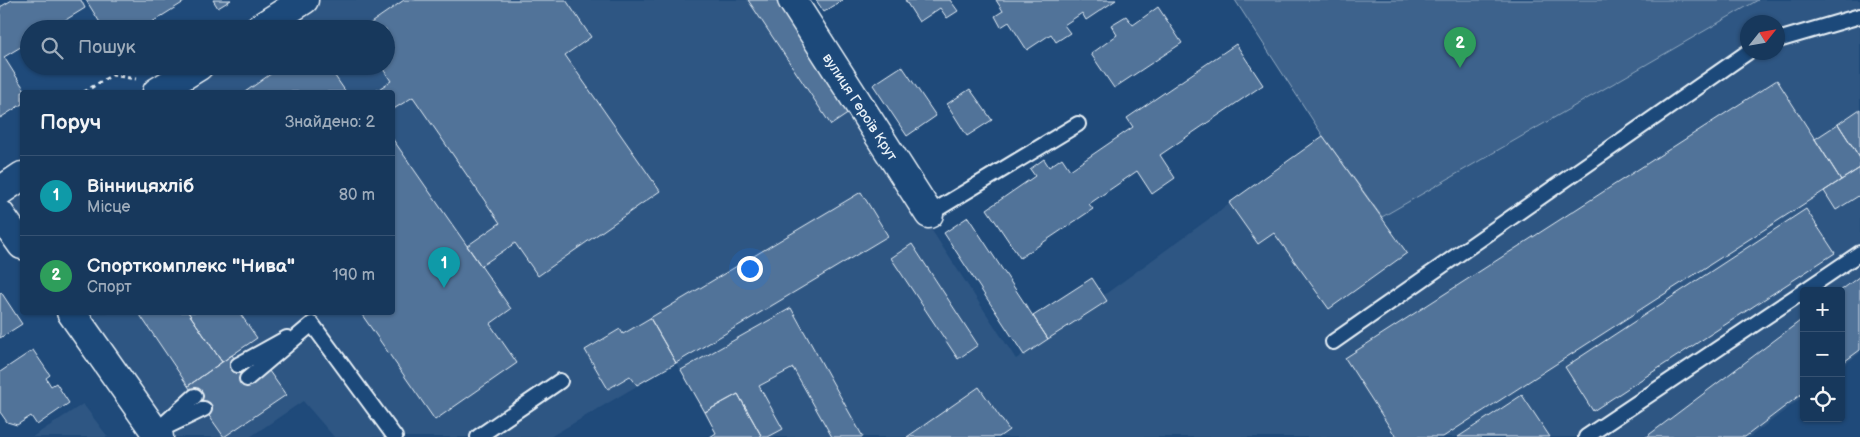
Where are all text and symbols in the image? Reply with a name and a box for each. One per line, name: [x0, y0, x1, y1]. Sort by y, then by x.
north arrow: [1740, 15, 1785, 60]
search box: [20, 20, 395, 75]
pin: 2: [1444, 27, 1476, 68]
icon: search: [38, 34, 66, 62]
text: Пошук: [78, 36, 136, 59]
street label: вулиця Героїв Крут: [819, 50, 901, 164]
text: Поруч: [40, 110, 101, 135]
text: Знайдено: 2: [285, 113, 375, 132]
text: Вінницяхліб: [87, 175, 194, 198]
text: 1: [53, 186, 59, 205]
text: 80 m: [339, 186, 375, 205]
text: Місце: [87, 198, 131, 217]
pin: 1: [428, 247, 460, 288]
text: Спорткомплекс "Нива": [87, 255, 295, 278]
your location: [737, 256, 763, 282]
text: 2: [51, 266, 61, 285]
text: 190 m: [333, 266, 375, 285]
text: Спорт: [87, 278, 132, 297]
map controls: [1800, 287, 1845, 422]
button: +: [1800, 287, 1845, 332]
button: −: [1800, 332, 1845, 377]
button: locate: [1800, 377, 1845, 422]

